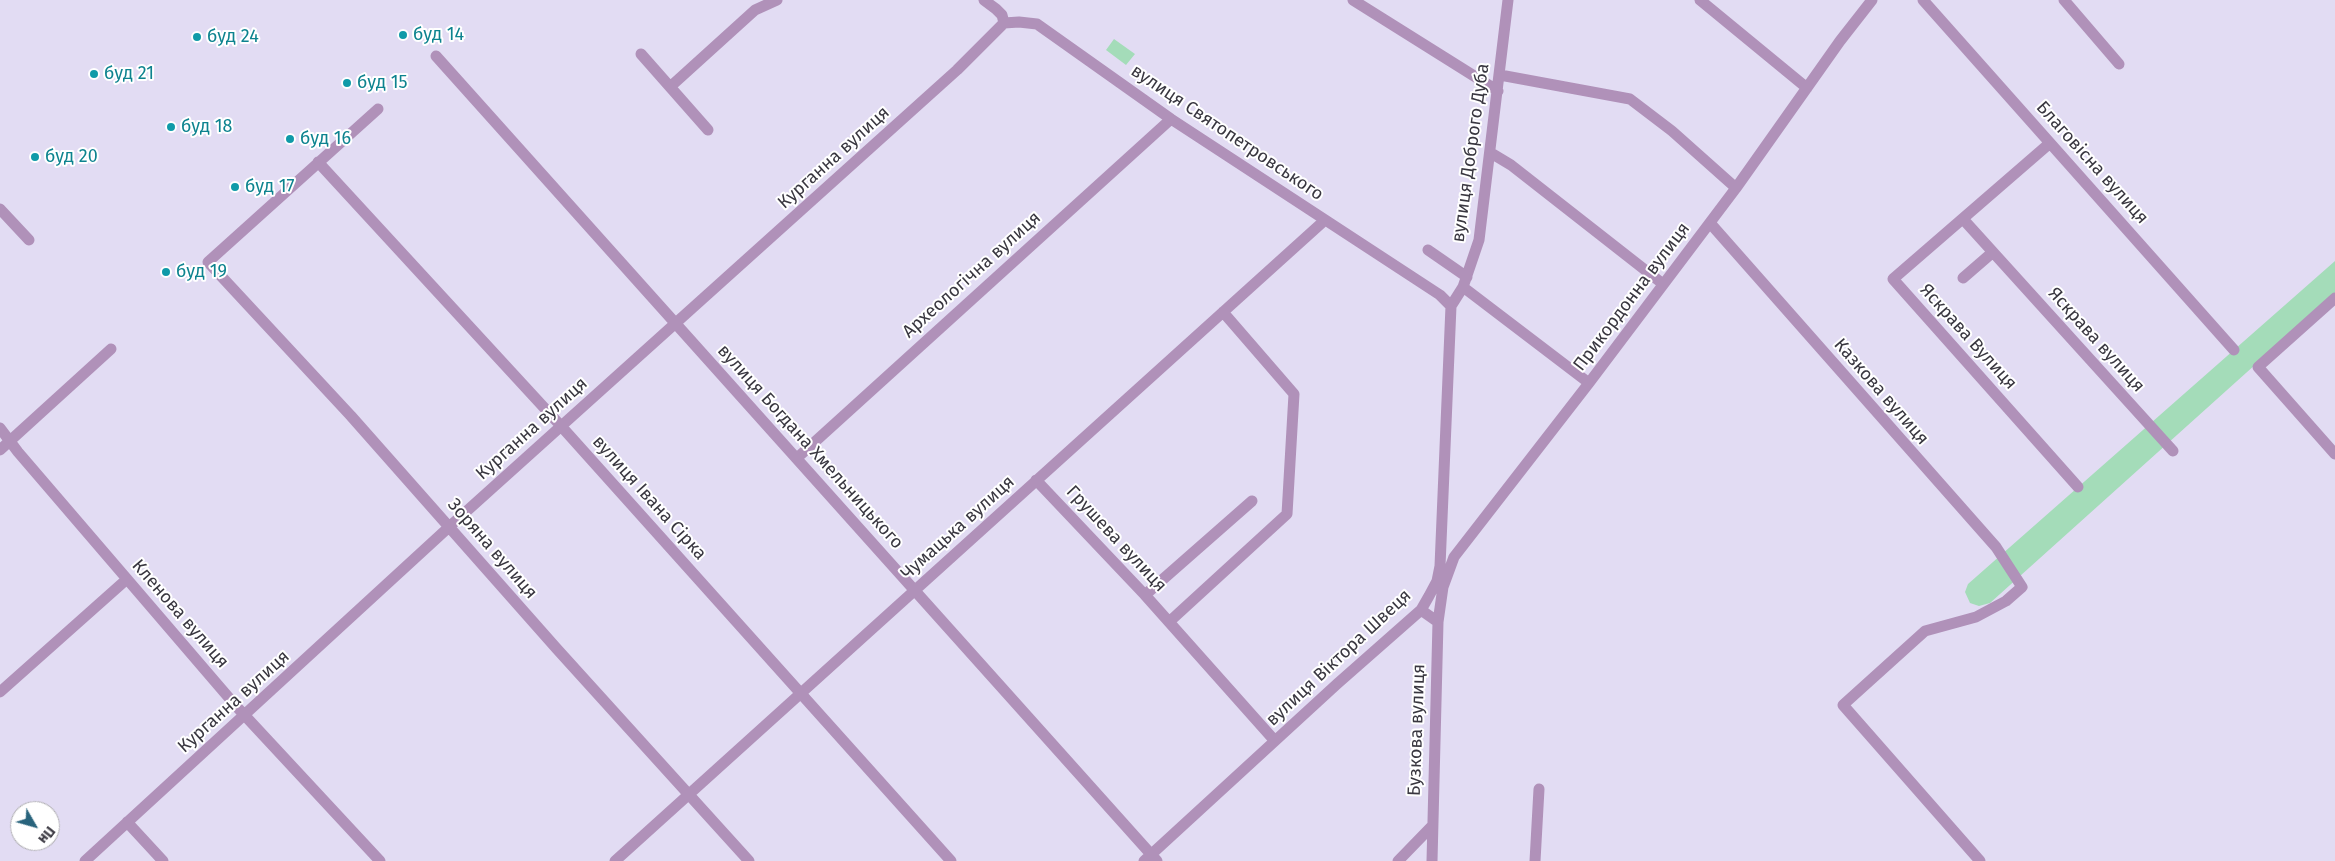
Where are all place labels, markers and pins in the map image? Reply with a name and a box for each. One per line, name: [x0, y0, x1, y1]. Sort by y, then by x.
place label: буд 14: [413, 24, 464, 46]
place label: буд 24: [207, 26, 259, 48]
marker: буд 14: [397, 29, 409, 41]
marker: буд 24: [191, 31, 203, 43]
place label: буд 21: [104, 63, 154, 85]
marker: буд 21: [88, 68, 100, 80]
place label: буд 15: [357, 72, 408, 94]
marker: буд 15: [341, 77, 353, 89]
place label: буд 18: [181, 116, 233, 138]
marker: буд 18: [165, 121, 177, 133]
place label: буд 16: [300, 128, 351, 150]
marker: буд 16: [284, 133, 296, 145]
place label: буд 20: [45, 146, 98, 168]
marker: буд 20: [29, 151, 41, 163]
place label: буд 17: [245, 176, 295, 198]
marker: буд 17: [229, 181, 241, 193]
place label: буд 19: [176, 261, 227, 283]
marker: буд 19: [160, 266, 172, 278]

